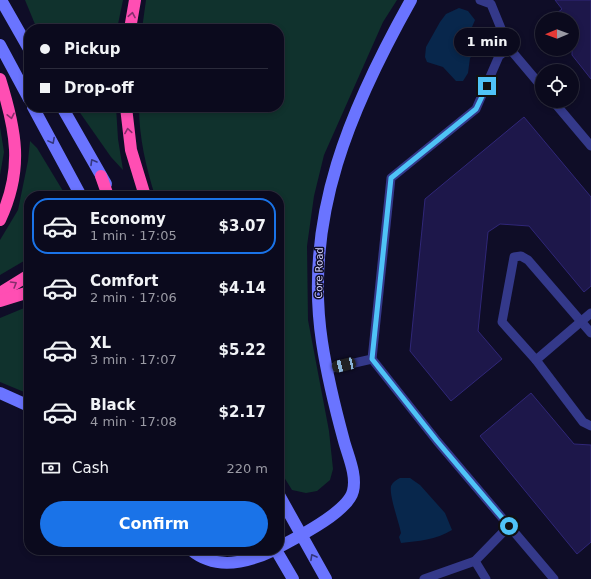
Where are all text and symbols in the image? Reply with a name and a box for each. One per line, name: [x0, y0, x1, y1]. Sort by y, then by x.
one-way arrow: [128, 11, 136, 18]
north arrow: [535, 12, 579, 56]
map controls: [535, 12, 579, 108]
callout: 1 min: [454, 28, 520, 56]
text: 1 min: [467, 34, 507, 49]
text: Pickup: [64, 40, 120, 58]
button: locate: [535, 64, 579, 108]
route end: [478, 77, 496, 95]
text: Drop-off: [64, 79, 134, 97]
one-way arrow: [6, 113, 14, 119]
one-way arrow: [124, 128, 133, 134]
one-way arrow: [47, 137, 54, 145]
one-way arrow: [91, 159, 98, 166]
icon: car: [42, 208, 78, 244]
text: Economy: [90, 210, 166, 228]
text: $3.07: [219, 217, 266, 235]
text: 1 min · 17:05: [90, 228, 177, 243]
street label: Core Road: [313, 247, 325, 299]
icon: car: [42, 270, 78, 306]
text: Comfort: [90, 272, 158, 290]
text: $4.14: [219, 279, 266, 297]
one-way arrow: [10, 281, 17, 288]
text: 2 min · 17:06: [90, 290, 177, 305]
icon: car: [42, 332, 78, 368]
text: XL: [90, 334, 111, 352]
text: $5.22: [219, 341, 266, 359]
text: 3 min · 17:07: [90, 352, 177, 367]
car: [331, 356, 357, 374]
icon: car: [42, 394, 78, 430]
text: Black: [90, 396, 136, 414]
text: $2.17: [219, 403, 266, 421]
text: 4 min · 17:08: [90, 414, 177, 429]
icon: cash: [40, 457, 62, 479]
text: Cash: [72, 459, 109, 477]
text: 220 m: [226, 461, 268, 476]
button: Confirm: [40, 501, 268, 547]
route start: [500, 517, 518, 535]
one-way arrow: [311, 554, 318, 561]

